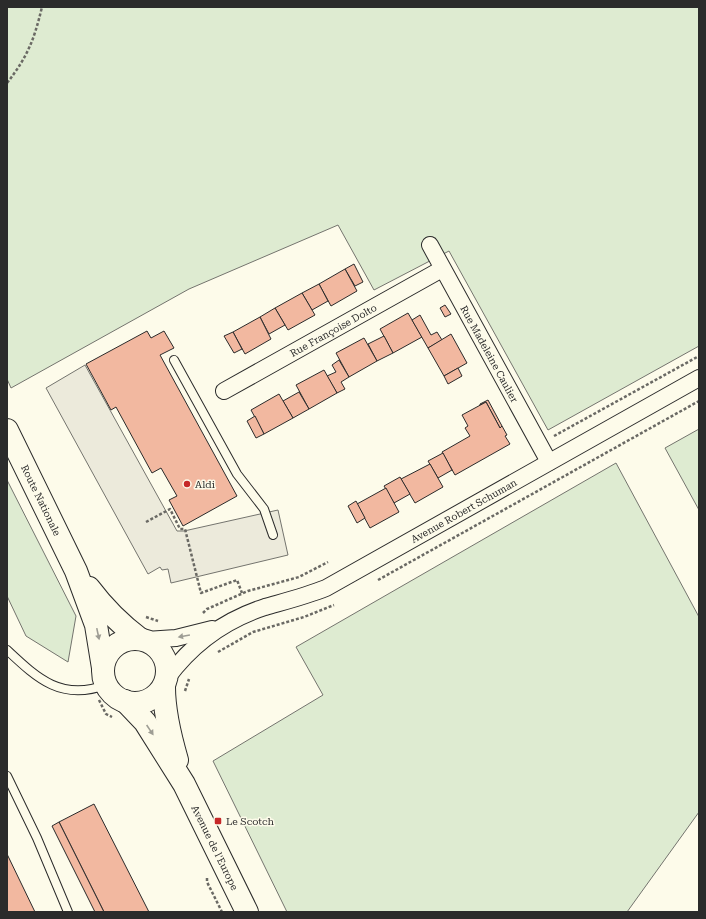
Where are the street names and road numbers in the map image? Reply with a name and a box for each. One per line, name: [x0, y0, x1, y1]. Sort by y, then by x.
street label: Rue Françoise Dolto: [288, 301, 378, 359]
street label: Rue Madeleine Caulier: [459, 303, 521, 404]
street label: Route Nationale: [19, 463, 64, 538]
street label: Avenue Robert Schuman: [409, 476, 519, 545]
street label: Avenue de l'Europe: [190, 803, 241, 892]

